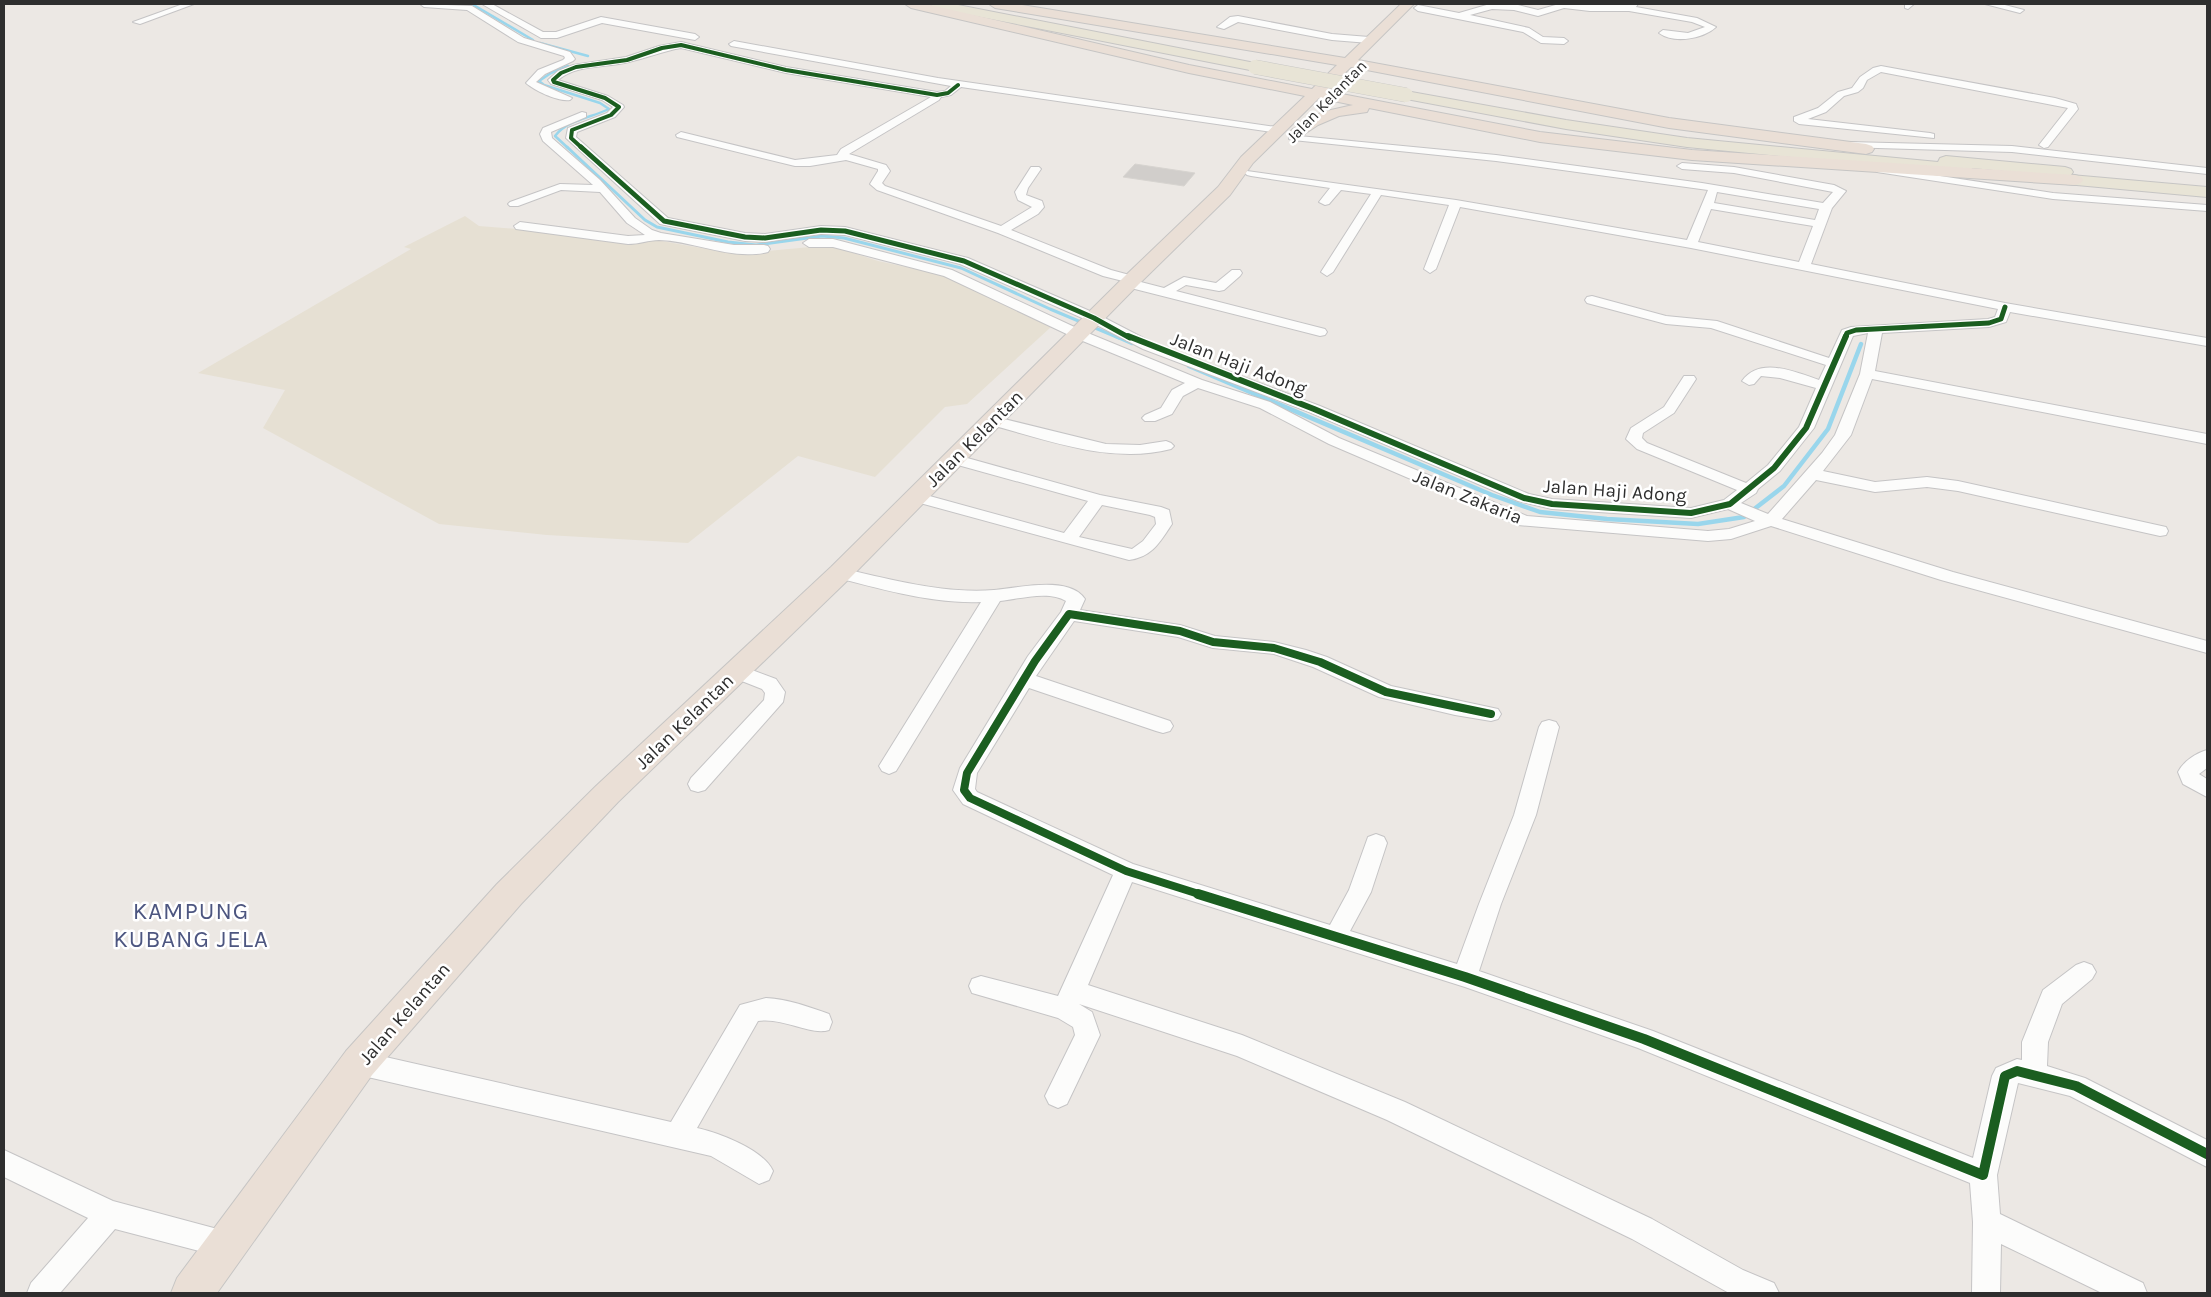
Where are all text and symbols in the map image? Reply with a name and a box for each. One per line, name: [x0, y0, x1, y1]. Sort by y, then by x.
street label: Jalan Kelantan: [1282, 56, 1370, 147]
street label: Jalan Haji Adong: [1168, 328, 1310, 400]
street label: Jalan Kelantan: [922, 386, 1028, 492]
street label: Jalan Zakaria: [1410, 465, 1525, 529]
street label: Jalan Haji Adong: [1542, 475, 1688, 507]
street label: Jalan Kelantan: [631, 670, 738, 774]
district label: KAMPUNG KUBANG JELA: [113, 897, 269, 953]
street label: Jalan Kelantan: [355, 958, 455, 1069]

